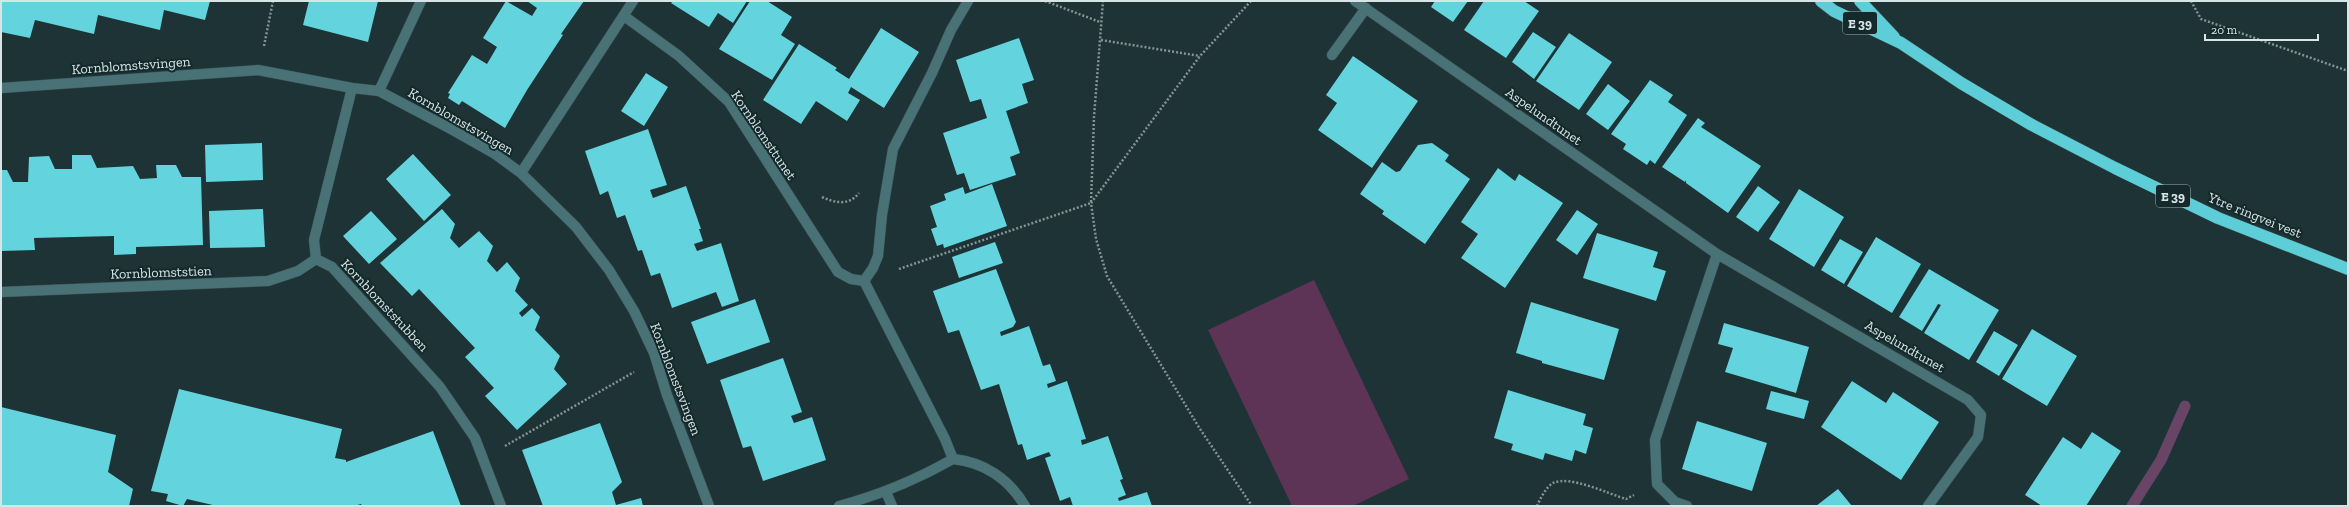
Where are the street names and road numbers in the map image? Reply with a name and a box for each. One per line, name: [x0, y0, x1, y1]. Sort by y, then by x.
road number: E 39: [1843, 12, 1877, 34]
street label: Kornblomstsvingen: [71, 53, 191, 78]
street label: Kornblomstsvingen: [405, 84, 517, 159]
street label: Aspelundtunet: [1502, 84, 1586, 150]
street label: Kornblomsttunet: [727, 87, 800, 184]
road number: E 39: [2156, 185, 2190, 207]
street label: Ytre ringvei vest: [2205, 189, 2305, 242]
street label: Kornblomststubben: [337, 256, 432, 355]
street label: Kornblomststien: [110, 262, 212, 283]
street label: Aspelundtunet: [1862, 317, 1948, 377]
street label: Kornblomstsvingen: [646, 321, 705, 438]

